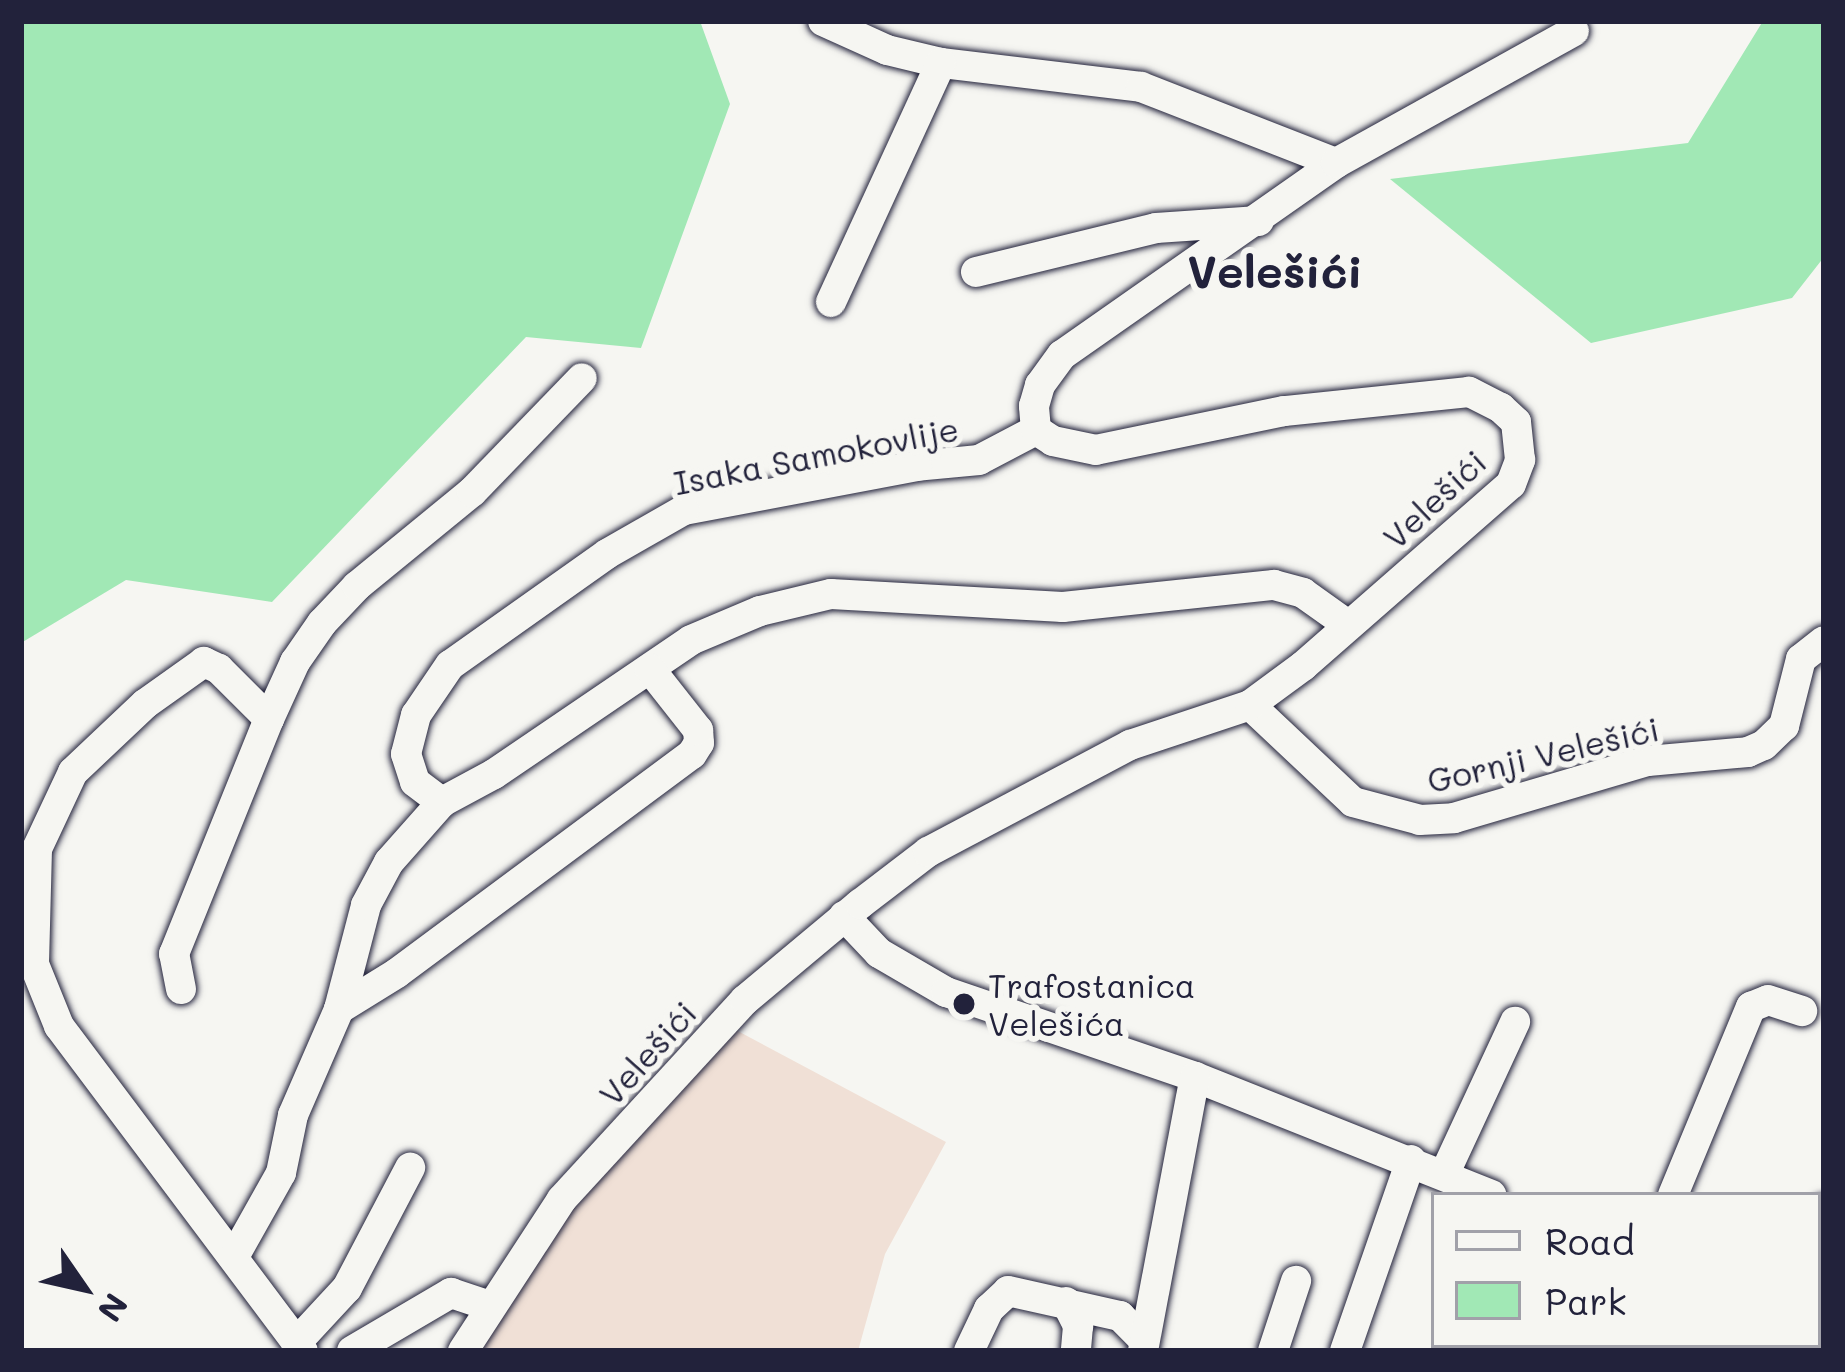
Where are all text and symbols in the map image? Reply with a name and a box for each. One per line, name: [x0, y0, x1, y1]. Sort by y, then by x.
district label: Velešići: [1187, 244, 1363, 298]
street label: Isaka Samokovlije: [670, 408, 962, 502]
street label: Velešići: [1374, 442, 1494, 556]
street label: Gornji Velešići: [1423, 708, 1663, 800]
place label: Trafostanica Velešića: [988, 965, 1195, 1043]
marker: Trafostanica Velešića: [951, 991, 977, 1017]
street label: Velešići: [590, 993, 704, 1113]
legend: [1431, 1192, 1821, 1348]
text: Road: [1545, 1217, 1635, 1264]
north arrow: [24, 1228, 144, 1348]
text: Park: [1545, 1277, 1627, 1324]
text: N: [89, 1286, 139, 1331]

